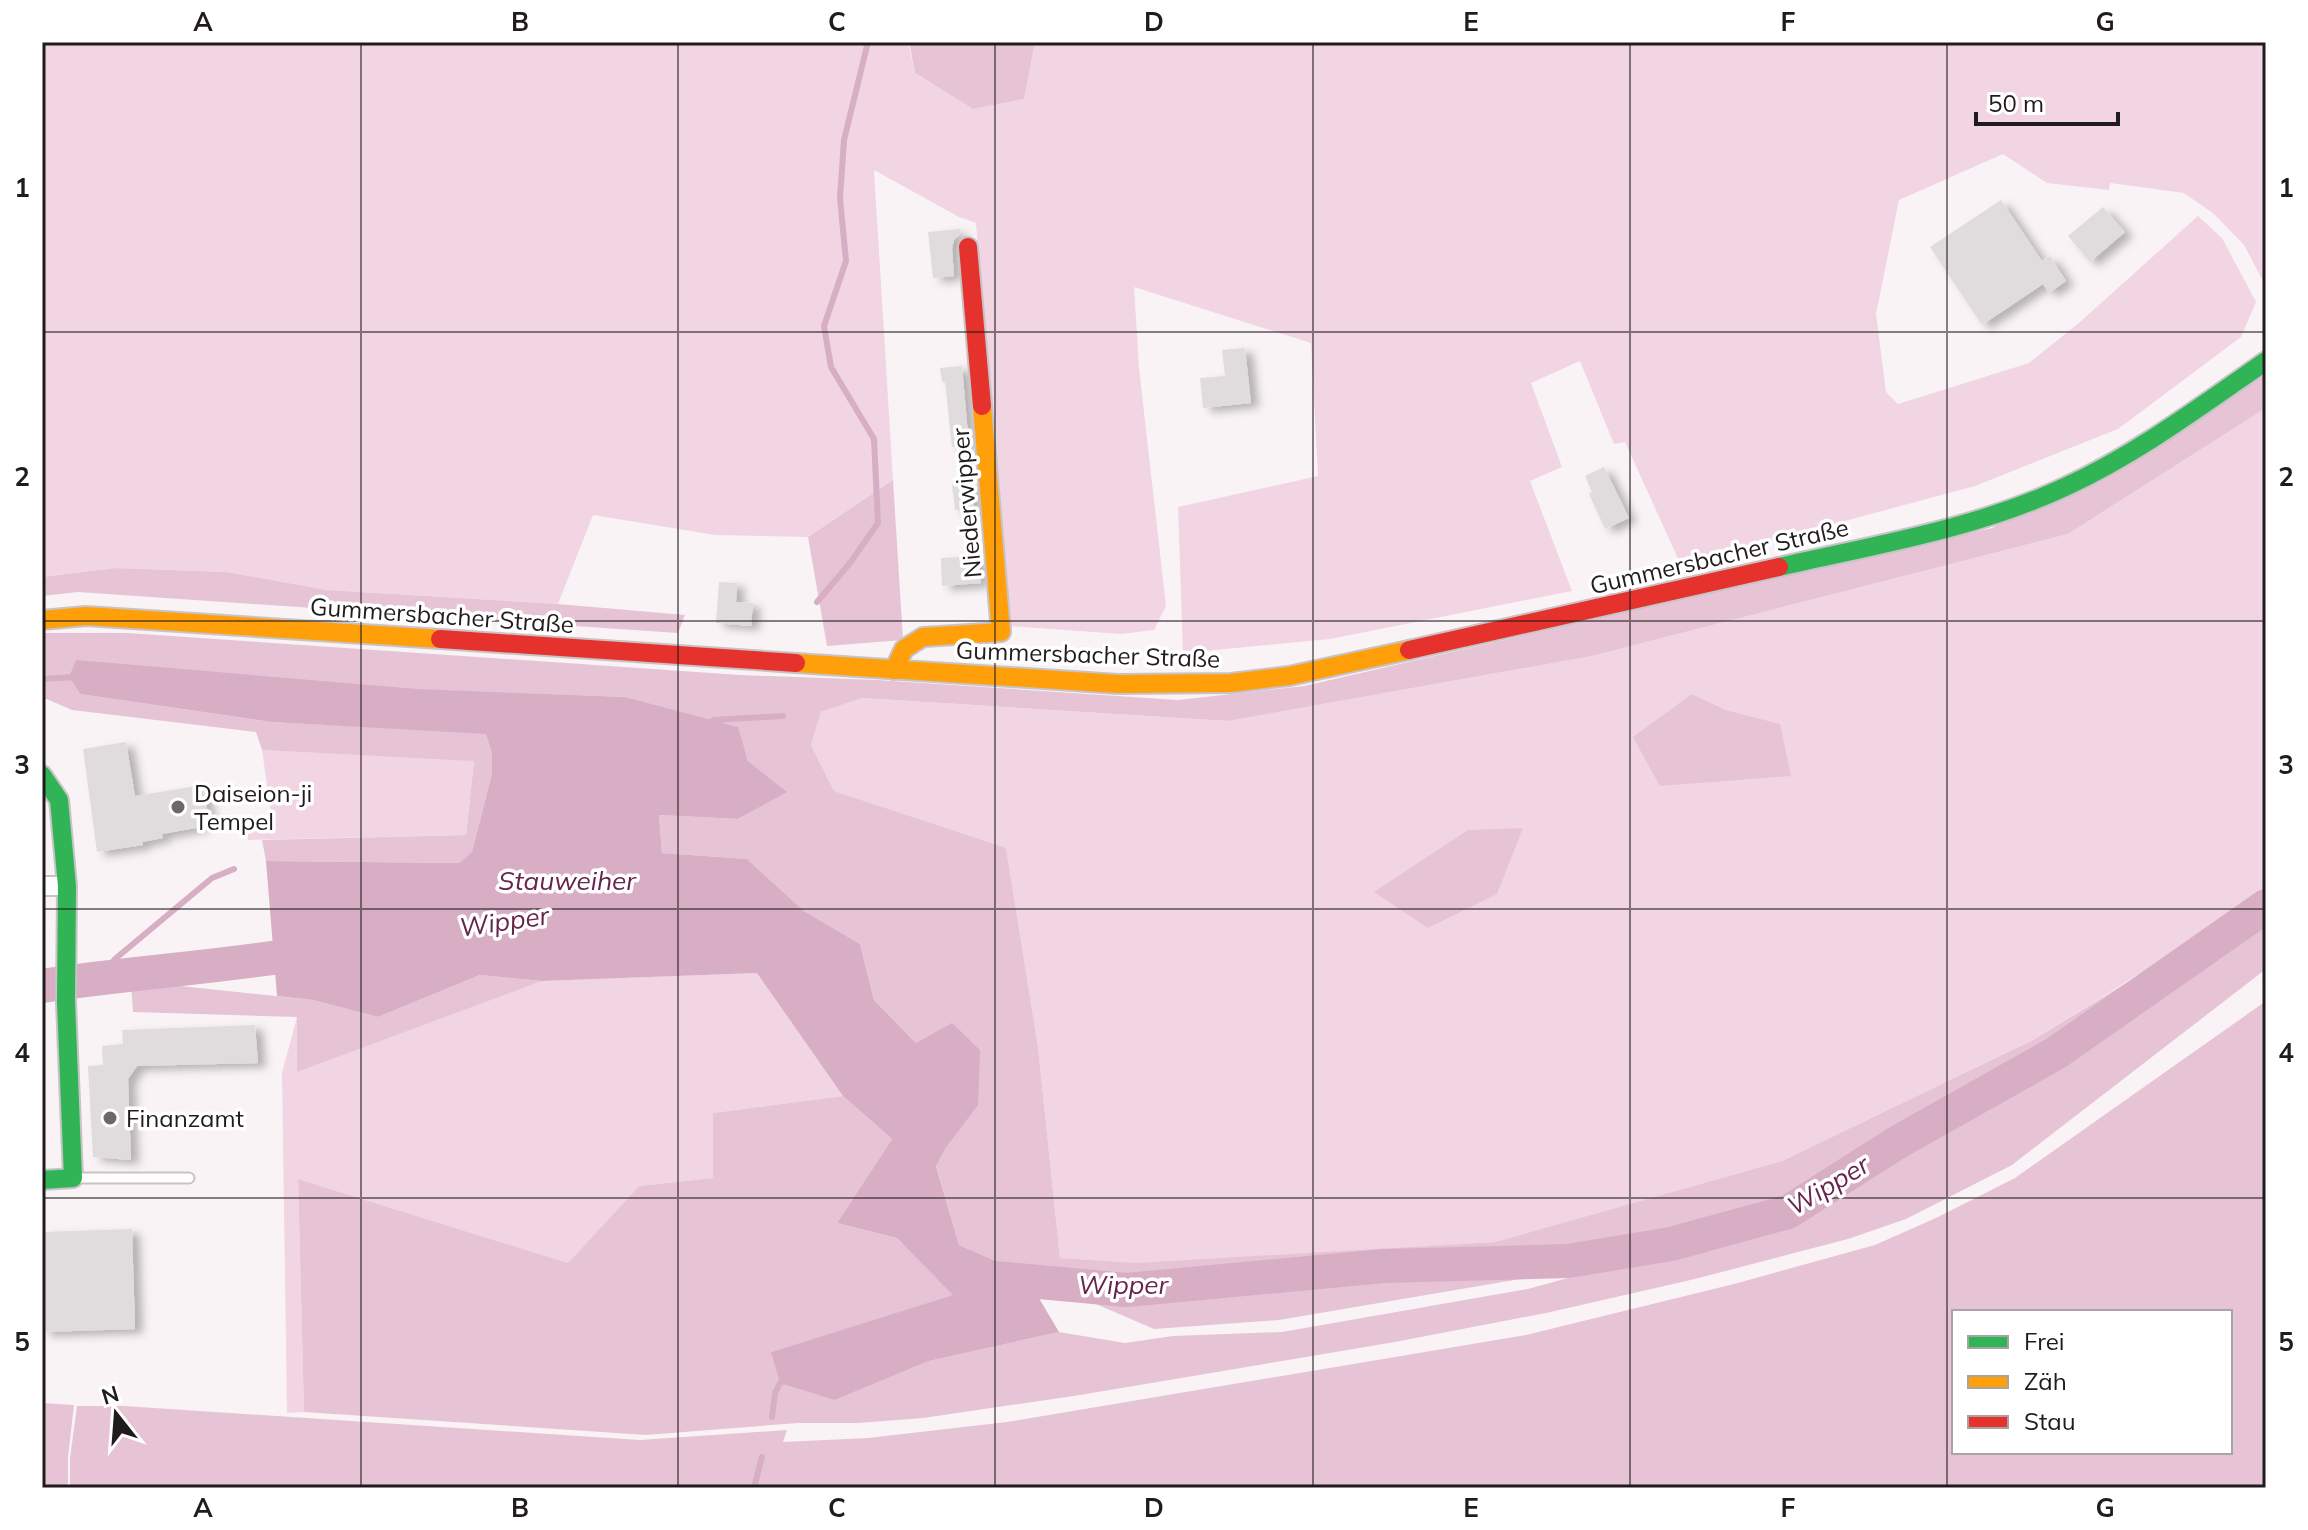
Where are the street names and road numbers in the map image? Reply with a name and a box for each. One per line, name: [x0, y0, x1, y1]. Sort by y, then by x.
street label: Niederwipper: [944, 426, 988, 579]
street label: Gummersbacher Straße: [1587, 512, 1851, 600]
street label: Gummersbacher Straße: [309, 591, 575, 639]
street label: Gummersbacher Straße: [955, 634, 1221, 674]

